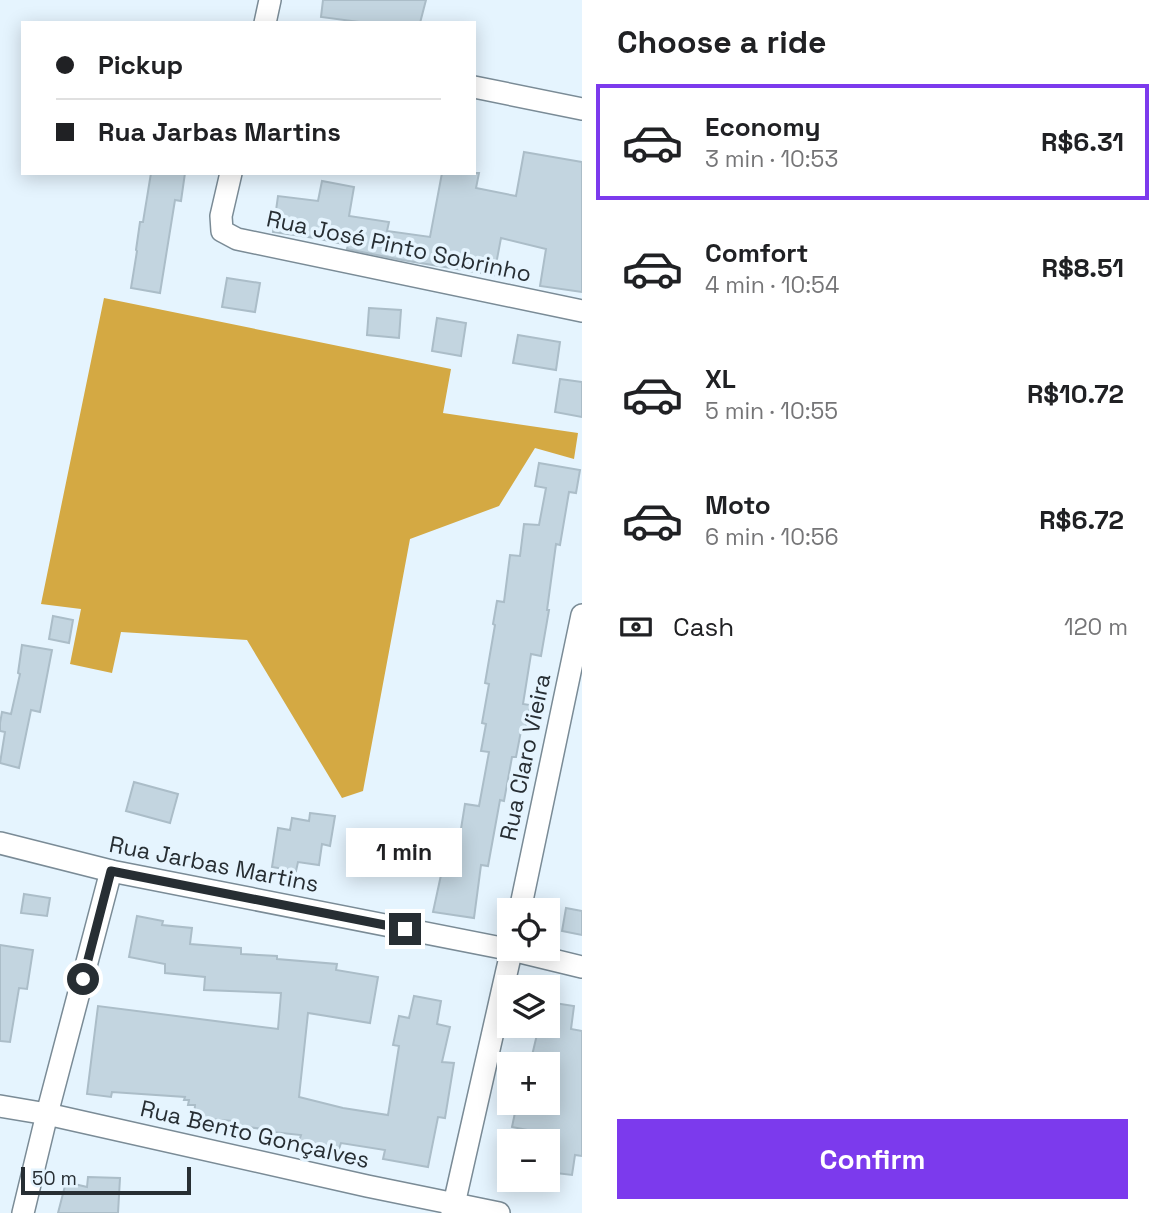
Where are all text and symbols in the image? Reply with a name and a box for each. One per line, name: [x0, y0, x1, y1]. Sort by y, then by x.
text: Choose a ride: [617, 22, 827, 62]
text: Pickup: [98, 48, 183, 82]
text: Economy: [705, 110, 821, 144]
icon: car: [621, 111, 684, 174]
text: Rua Jarbas Martins: [98, 115, 341, 149]
text: R$6.31: [1041, 125, 1124, 159]
text: 3 min · 10:53: [705, 144, 838, 174]
street label: Rua José Pinto Sobrinho: [264, 203, 534, 289]
text: Comfort: [705, 236, 808, 270]
icon: car: [621, 237, 684, 300]
text: R$8.51: [1042, 251, 1124, 285]
text: 4 min · 10:54: [705, 270, 839, 300]
text: XL: [705, 362, 736, 396]
icon: car: [621, 363, 684, 426]
text: R$10.72: [1027, 377, 1124, 411]
text: 5 min · 10:55: [705, 396, 838, 426]
text: Moto: [705, 488, 771, 522]
icon: car: [621, 489, 684, 552]
text: R$6.72: [1039, 503, 1124, 537]
text: 6 min · 10:56: [705, 522, 839, 552]
icon: cash: [617, 608, 655, 646]
text: Cash: [673, 610, 734, 644]
text: 120 m: [1064, 612, 1128, 642]
street label: Rua Claro Vieira: [493, 671, 557, 843]
callout: 1 min: [347, 828, 463, 876]
street label: Rua Jarbas Martins: [107, 829, 321, 899]
text: 1 min: [376, 837, 432, 867]
map controls: [497, 898, 560, 1192]
button: locate: [497, 898, 560, 961]
route end: [389, 913, 421, 945]
route start: [67, 963, 99, 995]
button: layers: [497, 975, 560, 1038]
button: +: [497, 1052, 560, 1115]
street label: Rua Bento Gonçalves: [137, 1093, 373, 1175]
button: Confirm: [617, 1119, 1128, 1199]
button: −: [497, 1129, 560, 1192]
scale bar: [21, 1164, 191, 1196]
text: 50 m: [32, 1166, 77, 1191]

